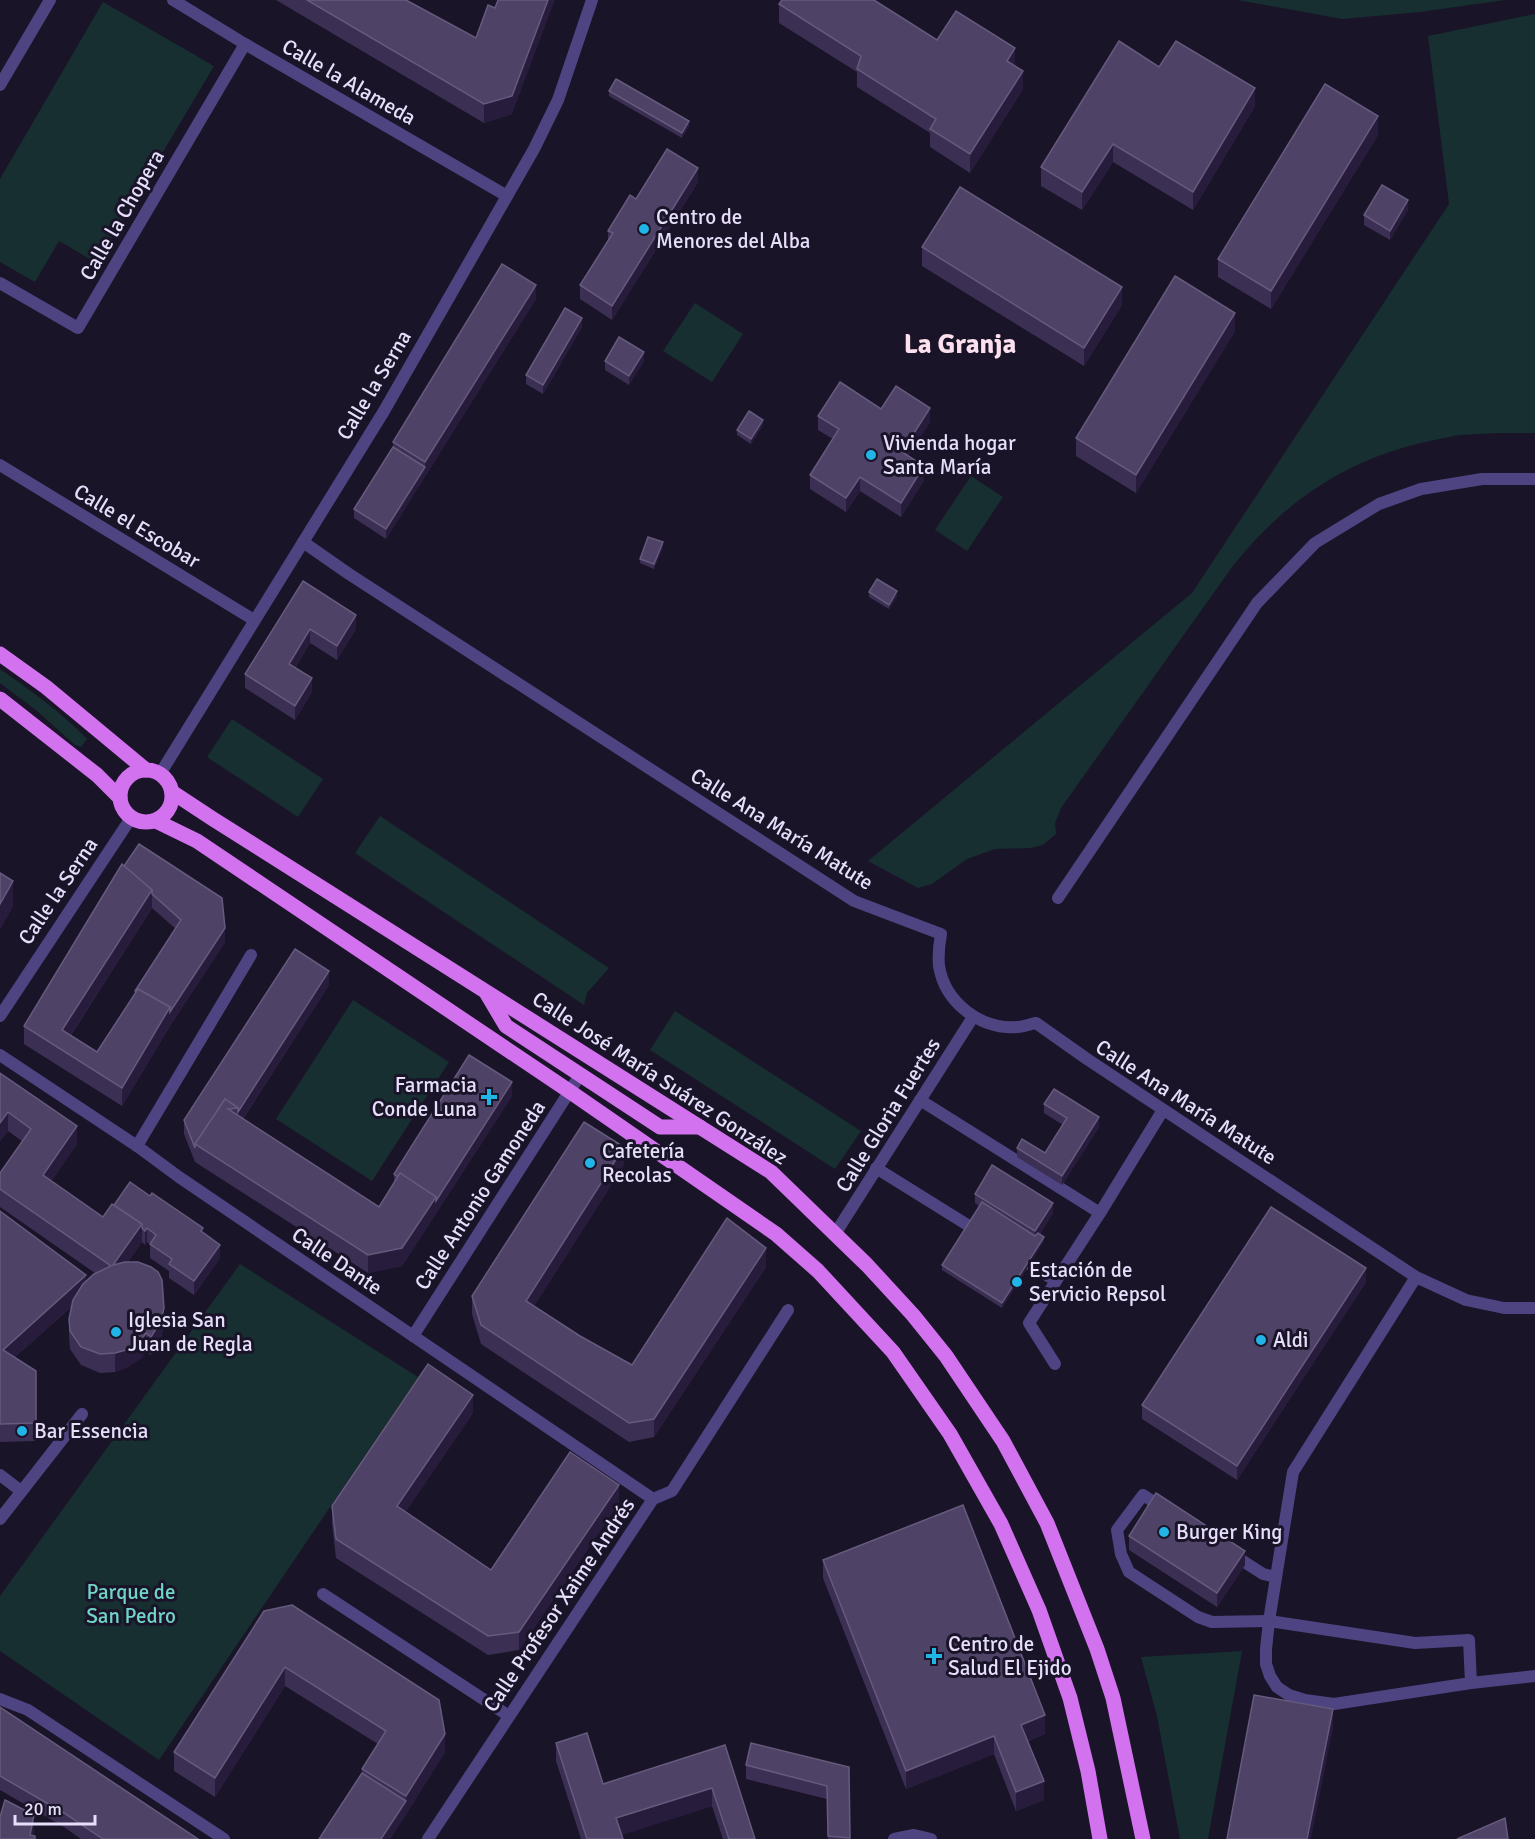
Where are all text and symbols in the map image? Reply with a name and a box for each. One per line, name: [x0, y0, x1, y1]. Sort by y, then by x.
street label: Calle la Alameda: [277, 33, 421, 131]
street label: Calle la Chopera: [74, 145, 170, 285]
place label: Centro de Menores del Alba: [656, 204, 810, 254]
marker: Centro de Menores del Alba: [637, 222, 651, 236]
street label: Calle la Serna: [331, 325, 417, 445]
district label: La Granja: [904, 328, 1017, 361]
place label: Vivienda hogar Santa María: [883, 430, 1016, 480]
marker: Vivienda hogar Santa María: [864, 448, 878, 462]
street label: Calle el Escobar: [69, 478, 205, 574]
street label: Calle Ana María Matute: [686, 762, 878, 896]
street label: Calle la Serna: [13, 832, 103, 950]
street label: Calle José María Suárez González: [528, 986, 792, 1170]
street label: Calle Gloria Fuertes: [830, 1033, 946, 1197]
street label: Calle Ana María Matute: [1091, 1034, 1281, 1170]
place label: Farmacia Conde Luna: [372, 1072, 477, 1122]
marker: Farmacia Conde Luna: [482, 1090, 496, 1104]
street label: Calle Antonio Gamoneda: [409, 1095, 551, 1295]
place label: Cafetería Recolas: [602, 1138, 685, 1188]
marker: Cafetería Recolas: [583, 1156, 597, 1170]
street label: Calle Dante: [287, 1221, 387, 1301]
place label: Estación de Servicio Repsol: [1029, 1257, 1166, 1307]
marker: Estación de Servicio Repsol: [1010, 1275, 1024, 1289]
place label: Iglesia San Juan de Regla: [128, 1307, 253, 1357]
marker: Iglesia San Juan de Regla: [109, 1325, 123, 1339]
place label: Aldi: [1273, 1327, 1308, 1353]
marker: Aldi: [1254, 1333, 1268, 1347]
place label: Bar Essencia: [34, 1418, 148, 1444]
marker: Bar Essencia: [15, 1424, 29, 1438]
street label: Calle Profesor Xaime Andrés: [478, 1493, 640, 1717]
place label: Burger King: [1176, 1519, 1282, 1545]
marker: Burger King: [1157, 1525, 1171, 1539]
park label: Parque de San Pedro: [86, 1579, 176, 1629]
place label: Centro de Salud El Ejido: [948, 1631, 1072, 1681]
marker: Centro de Salud El Ejido: [925, 1647, 943, 1665]
scale bar: [15, 1788, 94, 1826]
text: 20 m: [24, 1798, 62, 1820]

